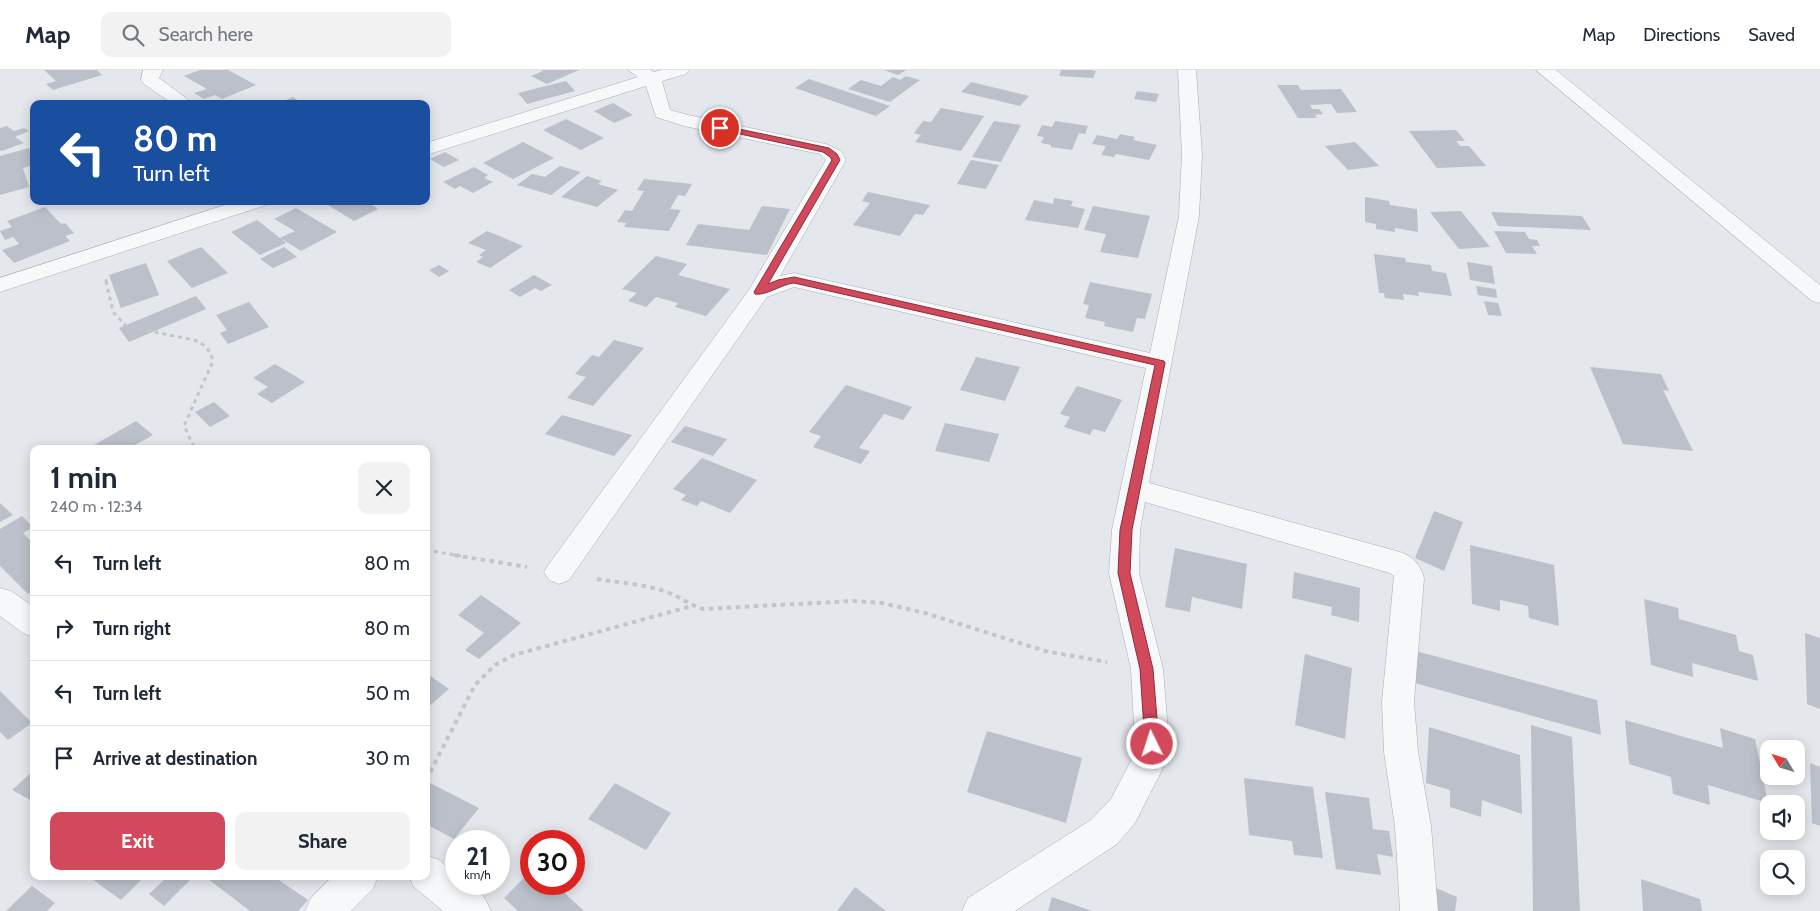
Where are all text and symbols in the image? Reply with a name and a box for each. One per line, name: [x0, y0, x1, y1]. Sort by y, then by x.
search box: [101, 12, 451, 57]
text: Map: [25, 20, 71, 49]
icon: search: [119, 21, 147, 49]
text: Search here: [159, 23, 253, 46]
text: Map: [1582, 24, 1615, 46]
text: Directions: [1643, 24, 1720, 46]
text: Saved: [1748, 24, 1795, 46]
pin: [699, 107, 741, 149]
icon: arrive: [706, 114, 734, 142]
text: 80 m: [133, 117, 217, 160]
icon: left: [50, 120, 115, 185]
text: Turn left: [133, 160, 210, 187]
text: 1 min: [50, 459, 118, 496]
button: close: [358, 462, 410, 514]
text: 240 m · 12:34: [50, 497, 142, 516]
icon: left: [50, 549, 78, 577]
text: Turn left: [93, 552, 161, 575]
text: 80 m: [364, 552, 410, 575]
icon: right: [50, 614, 78, 642]
text: Turn right: [93, 617, 171, 640]
text: 80 m: [364, 617, 410, 640]
icon: left: [50, 679, 78, 707]
text: Turn left: [93, 682, 161, 705]
text: 50 m: [366, 682, 410, 705]
position arrow: [1125, 717, 1177, 769]
north arrow: [1760, 740, 1805, 785]
map controls: [1760, 740, 1805, 895]
icon: arrive: [50, 744, 78, 772]
text: Arrive at destination: [93, 747, 257, 770]
text: 30 m: [366, 747, 410, 770]
button: sound: [1760, 795, 1805, 840]
button: Exit: [50, 812, 225, 870]
button: Share: [235, 812, 410, 870]
speed limit sign: 30: [520, 830, 585, 895]
text: 21: [466, 841, 489, 871]
button: search: [1760, 850, 1805, 895]
text: km/h: [464, 867, 491, 882]

